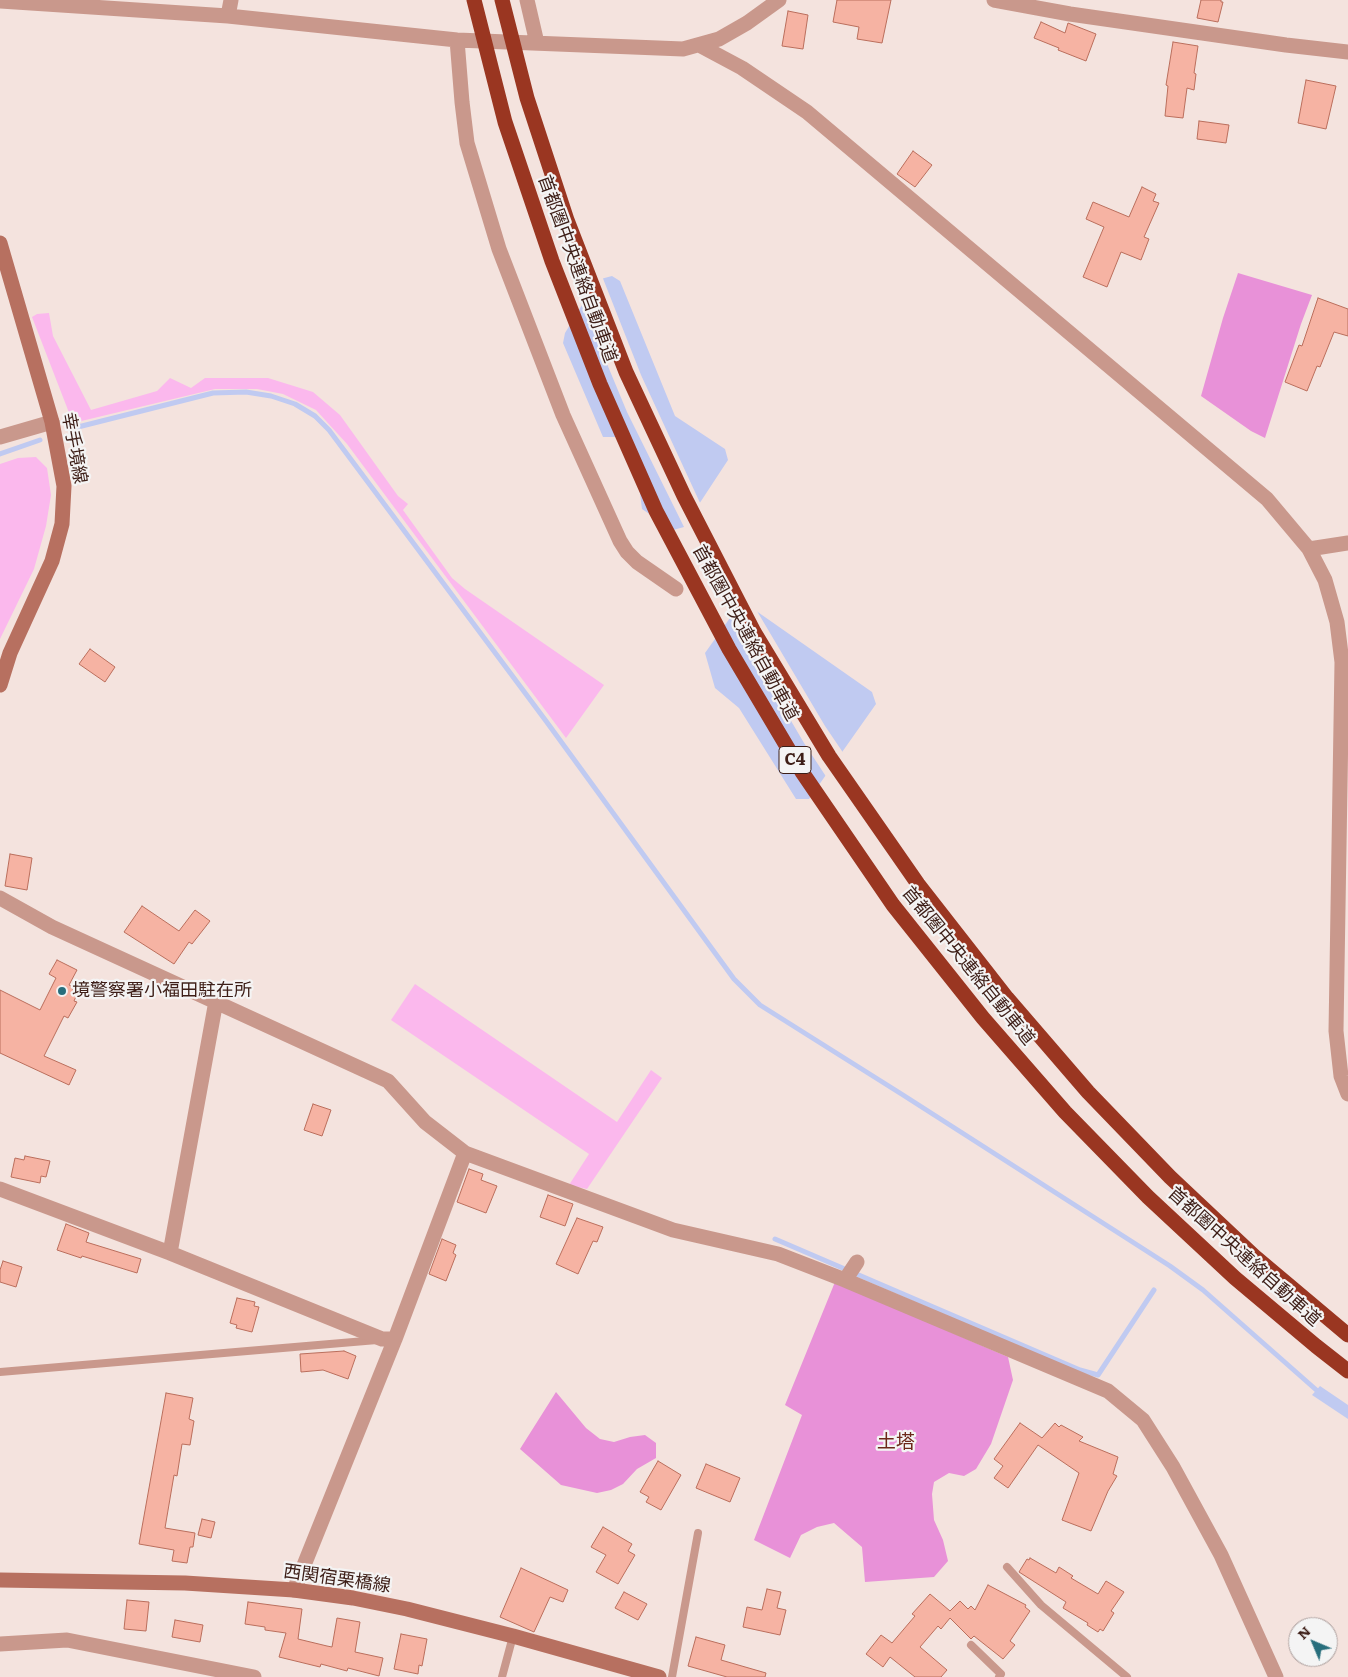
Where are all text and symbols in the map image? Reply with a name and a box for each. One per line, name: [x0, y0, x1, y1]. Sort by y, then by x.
street label: 首都圏中央連絡自動車道: [533, 172, 621, 366]
street label: 幸手境線: [57, 411, 91, 485]
street label: 首都圏中央連絡自動車道: [688, 541, 802, 725]
road number: C4: [779, 746, 811, 774]
street label: 首都圏中央連絡自動車道: [897, 882, 1039, 1050]
place label: 境警察署小福田駐在所: [72, 980, 252, 1002]
marker: 境警察署小福田駐在所: [56, 985, 68, 997]
street label: 首都圏中央連絡自動車道: [1163, 1183, 1325, 1331]
district label: 土塔: [877, 1431, 915, 1453]
street label: 西関宿栗橋線: [282, 1561, 392, 1597]
north arrow: [1288, 1617, 1338, 1667]
text: N: [1292, 1621, 1314, 1643]

